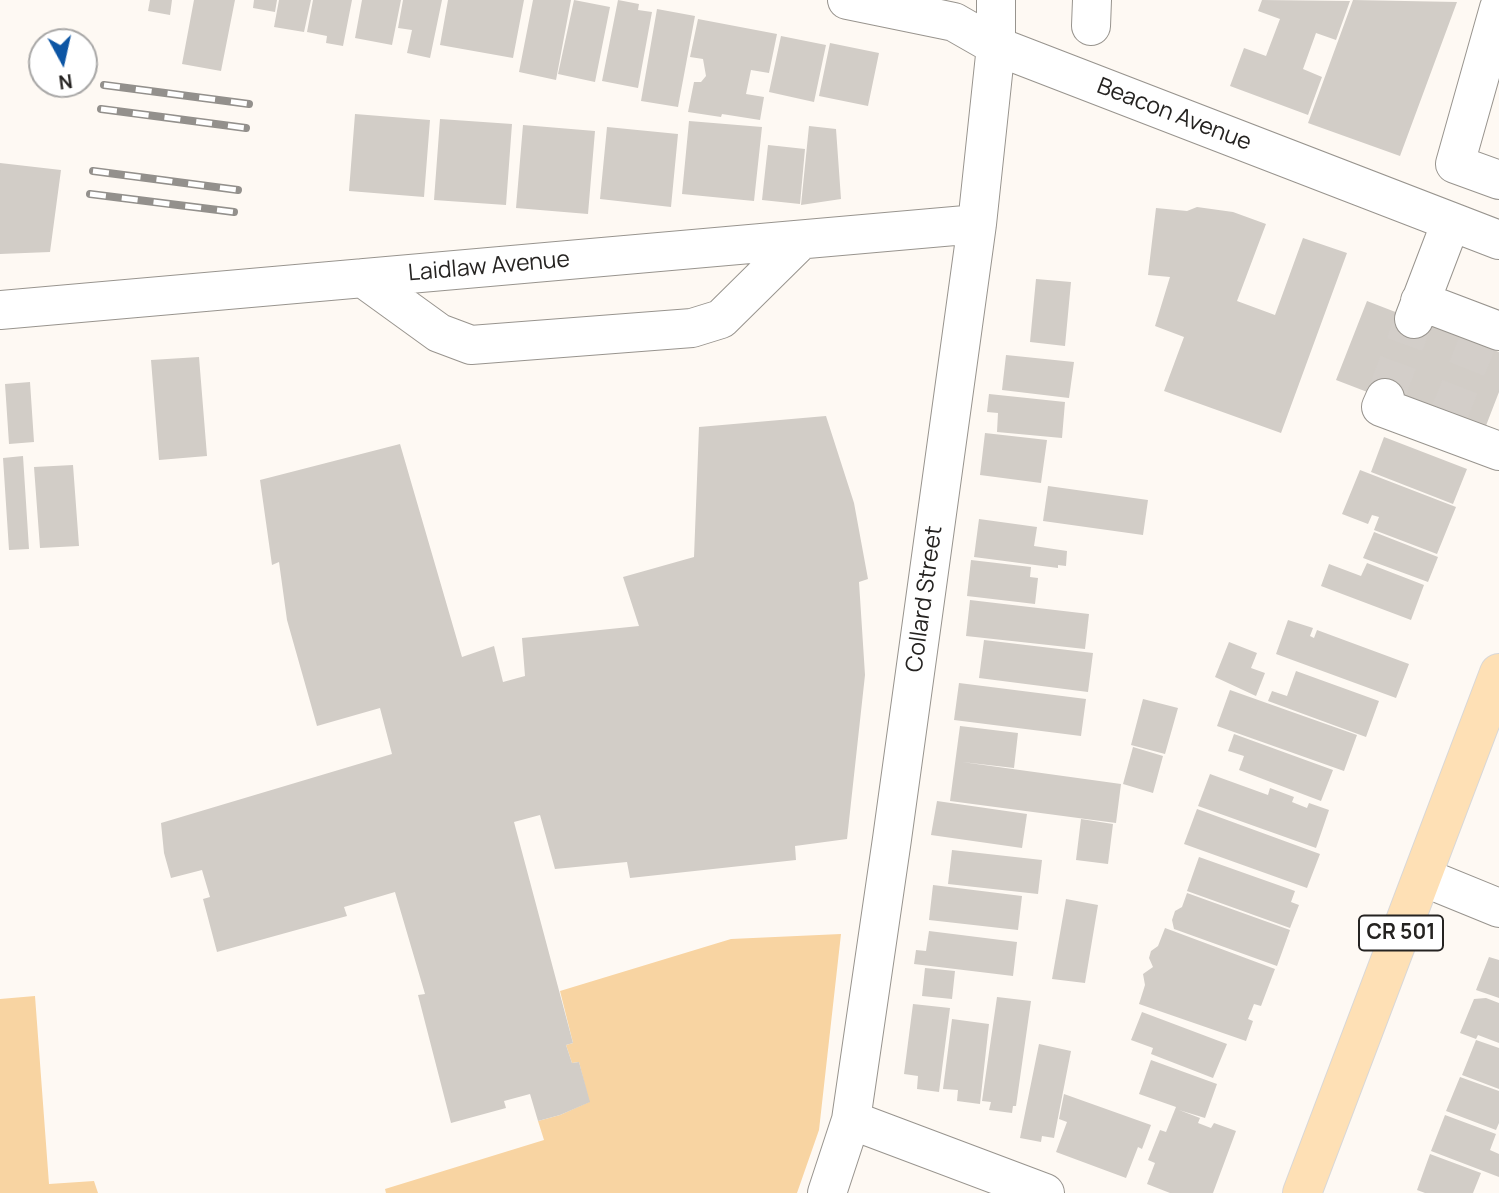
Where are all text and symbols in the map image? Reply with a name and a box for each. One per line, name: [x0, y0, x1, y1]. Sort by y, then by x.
north arrow: [28, 28, 98, 98]
text: N: [57, 68, 74, 96]
street label: Beacon Avenue: [1093, 73, 1255, 157]
street label: Laidlaw Avenue: [407, 246, 571, 288]
street label: Collard Street: [901, 524, 949, 674]
road number: CR 501: [1359, 916, 1443, 950]

